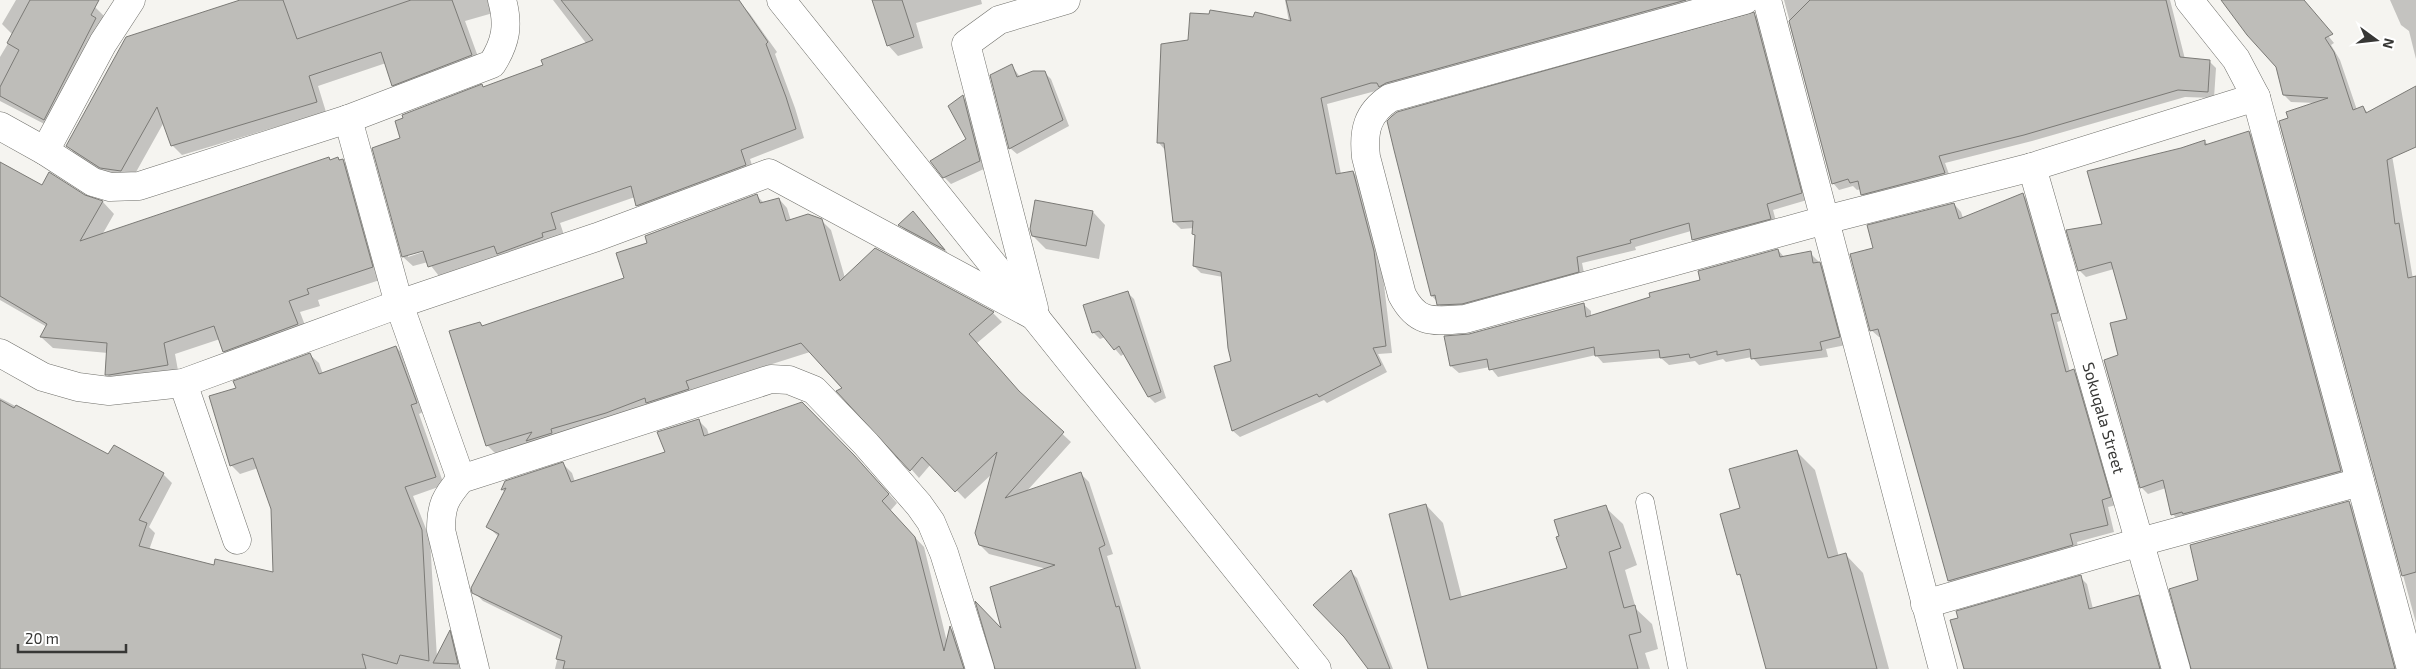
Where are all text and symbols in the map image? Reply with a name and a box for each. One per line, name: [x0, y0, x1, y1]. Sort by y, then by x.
north arrow: [2351, 15, 2401, 65]
text: N: [2380, 36, 2399, 51]
street label: Sokuqala Street: [2079, 360, 2129, 476]
scale bar: [18, 622, 125, 654]
text: 20 m: [25, 629, 59, 647]

